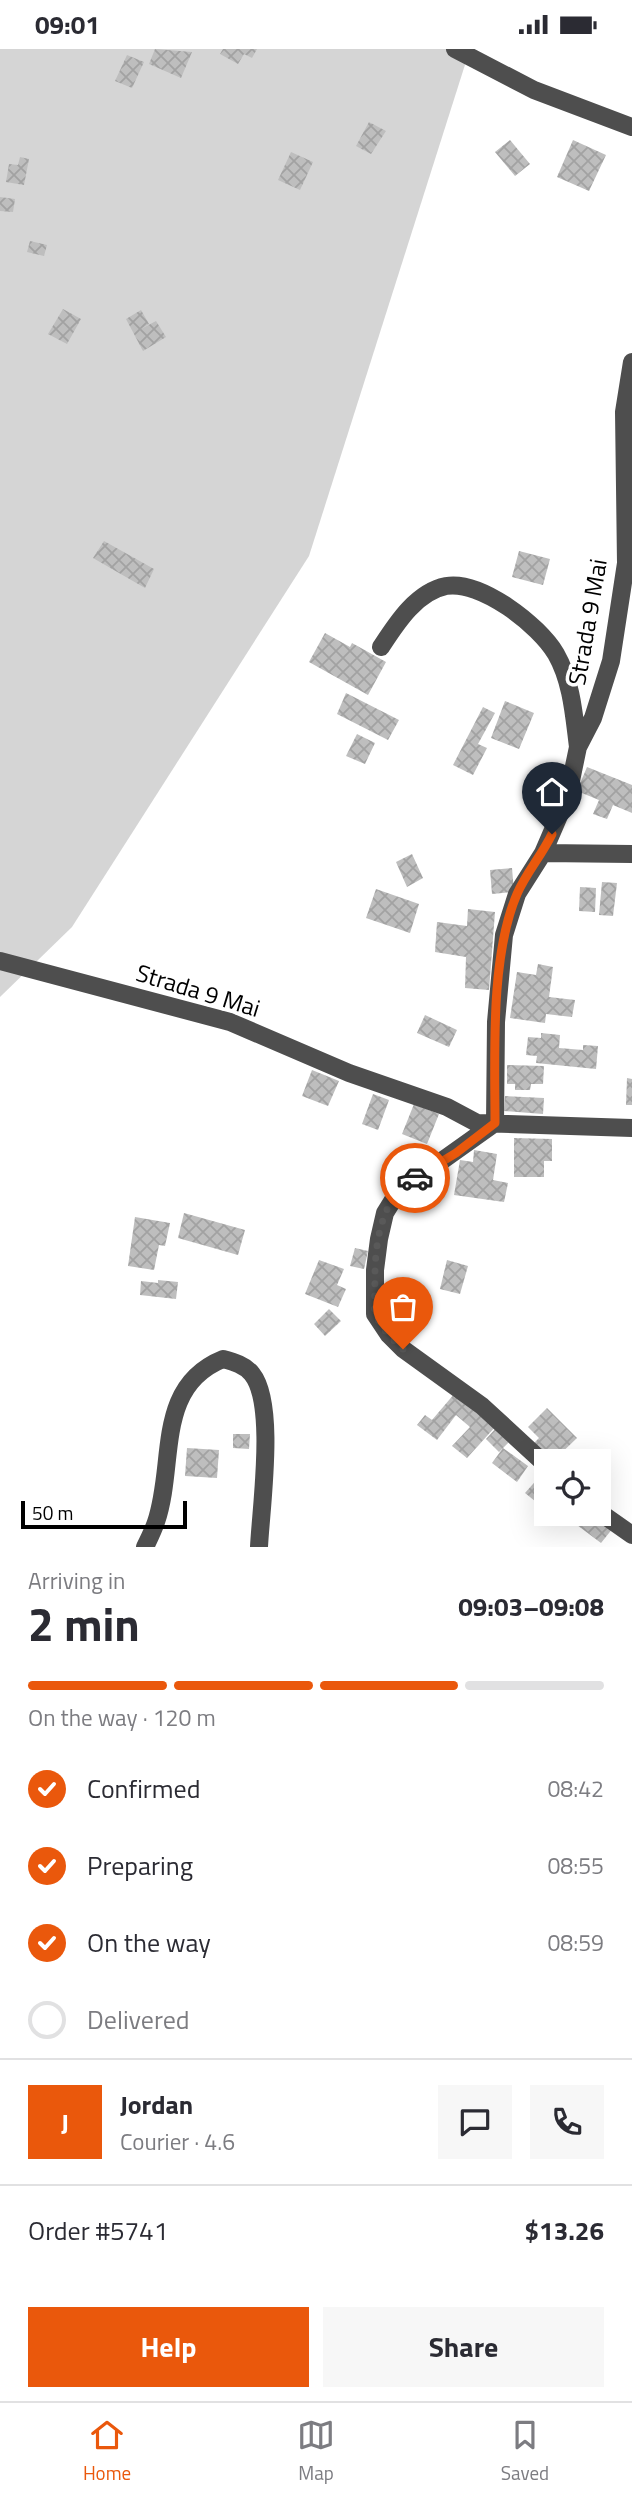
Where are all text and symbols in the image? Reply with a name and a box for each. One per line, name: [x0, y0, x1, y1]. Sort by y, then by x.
text: 09:01: [35, 5, 100, 44]
street label: Strada 9 Mai: [558, 556, 616, 688]
pin: [522, 762, 582, 834]
icon: home: [533, 773, 571, 811]
street label: Strada 9 Mai: [132, 954, 265, 1026]
courier: [380, 1143, 450, 1213]
icon: car: [396, 1159, 434, 1197]
pin: [373, 1277, 433, 1349]
icon: bag: [384, 1288, 422, 1326]
map controls: [534, 1449, 611, 1526]
button: locate: [534, 1449, 611, 1526]
scale bar: [21, 1498, 187, 1530]
text: 50 m: [32, 1498, 73, 1527]
text: Arriving in: [28, 1563, 125, 1598]
text: 09:03–09:08: [458, 1587, 604, 1626]
text: 2 min: [28, 1589, 140, 1659]
text: On the way · 120 m: [28, 1700, 216, 1735]
text: Confirmed: [87, 1769, 201, 1808]
icon: check: [28, 1770, 66, 1808]
text: 08:42: [547, 1771, 604, 1806]
text: Preparing: [87, 1846, 193, 1885]
icon: check: [28, 1847, 66, 1885]
text: 08:55: [547, 1848, 604, 1883]
text: On the way: [87, 1923, 211, 1962]
icon: check: [28, 1924, 66, 1962]
text: 08:59: [547, 1925, 604, 1960]
text: Delivered: [87, 2000, 190, 2039]
text: Jordan: [120, 2085, 193, 2124]
button: chat: [438, 2085, 512, 2159]
button: phone: [530, 2085, 604, 2159]
text: J: [61, 2103, 69, 2142]
text: Courier · 4.6: [120, 2124, 235, 2159]
text: Order #5741: [28, 2211, 168, 2250]
text: $13.26: [525, 2211, 604, 2250]
button: Help: [28, 2307, 309, 2387]
button: Share: [323, 2307, 604, 2387]
tab: Home: [83, 2416, 131, 2487]
tab: Map: [297, 2416, 335, 2487]
tab: Saved: [501, 2416, 549, 2487]

